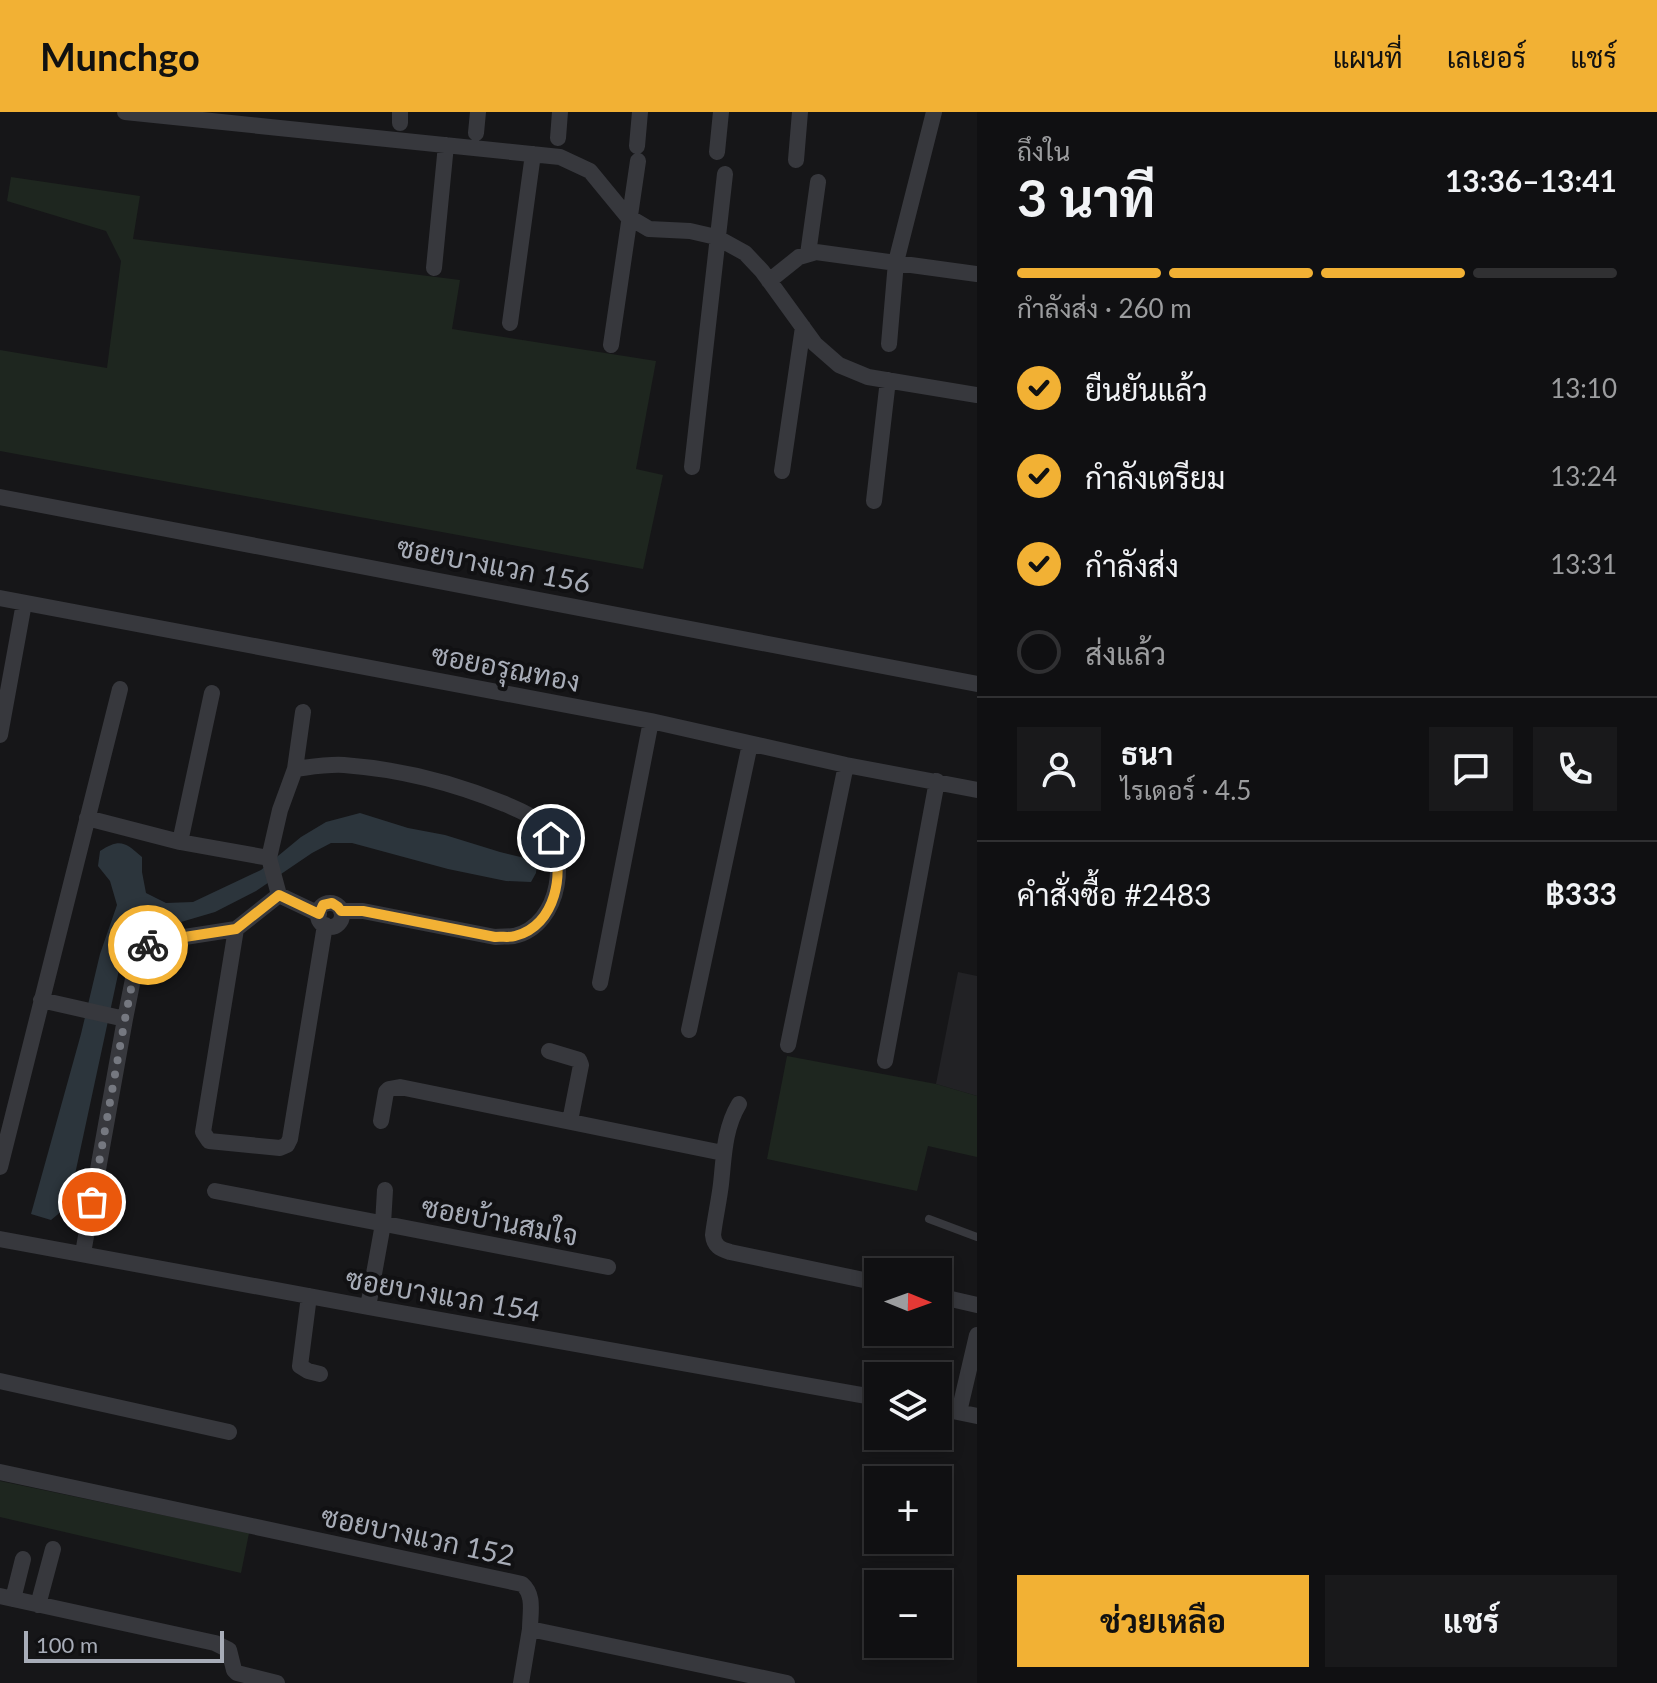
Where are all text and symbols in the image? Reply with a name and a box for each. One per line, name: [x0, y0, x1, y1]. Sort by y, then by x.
text: Munchgo: [40, 33, 200, 79]
text: แผนที่: [1333, 40, 1403, 74]
text: เลเยอร์: [1447, 40, 1526, 74]
text: แชร์: [1570, 40, 1617, 74]
text: ถึงใน: [1017, 135, 1070, 167]
text: 13:36–13:41: [1445, 162, 1617, 198]
text: 3 นาที: [1017, 166, 1155, 228]
text: กำลังส่ง · 260 m: [1017, 292, 1192, 324]
icon: check: [1017, 366, 1061, 410]
text: ยืนยันแล้ว: [1085, 371, 1208, 407]
text: 13:10: [1550, 372, 1617, 404]
icon: check: [1017, 454, 1061, 498]
text: กำลังเตรียม: [1085, 459, 1225, 495]
text: 13:24: [1550, 460, 1617, 492]
street label: ซอยบางแวก 156: [394, 529, 594, 599]
icon: check: [1017, 542, 1061, 586]
text: กำลังส่ง: [1085, 547, 1179, 583]
text: 13:31: [1550, 548, 1617, 580]
text: ส่งแล้ว: [1085, 635, 1166, 671]
street label: ซอยอรุณทอง: [428, 636, 583, 702]
button: person: [1017, 727, 1101, 811]
button: chat: [1429, 727, 1513, 811]
button: phone: [1533, 727, 1617, 811]
text: ธนา: [1121, 735, 1173, 771]
text: ไรเดอร์ · 4.5: [1121, 774, 1251, 806]
pin: [517, 804, 585, 872]
icon: home: [529, 816, 573, 860]
text: ฿333: [1545, 875, 1617, 911]
text: คำสั่งซื้อ #2483: [1017, 876, 1211, 912]
courier: [108, 905, 188, 985]
icon: bike: [126, 923, 170, 967]
pin: [58, 1168, 126, 1236]
icon: bag: [70, 1180, 114, 1224]
street label: ซอยบ้านสมใจ: [419, 1187, 581, 1252]
north arrow: [864, 1258, 952, 1346]
map controls: [864, 1258, 952, 1658]
street label: ซอยบางแวก 154: [343, 1260, 543, 1328]
button: layers: [864, 1362, 952, 1450]
button: +: [864, 1466, 952, 1554]
street label: ซอยบางแวก 152: [318, 1498, 518, 1572]
button: −: [864, 1570, 952, 1658]
button: ช่วยเหลือ: [1017, 1575, 1309, 1667]
button: แชร์: [1325, 1575, 1617, 1667]
scale bar: [24, 1627, 224, 1663]
text: 100 m: [36, 1631, 98, 1658]

